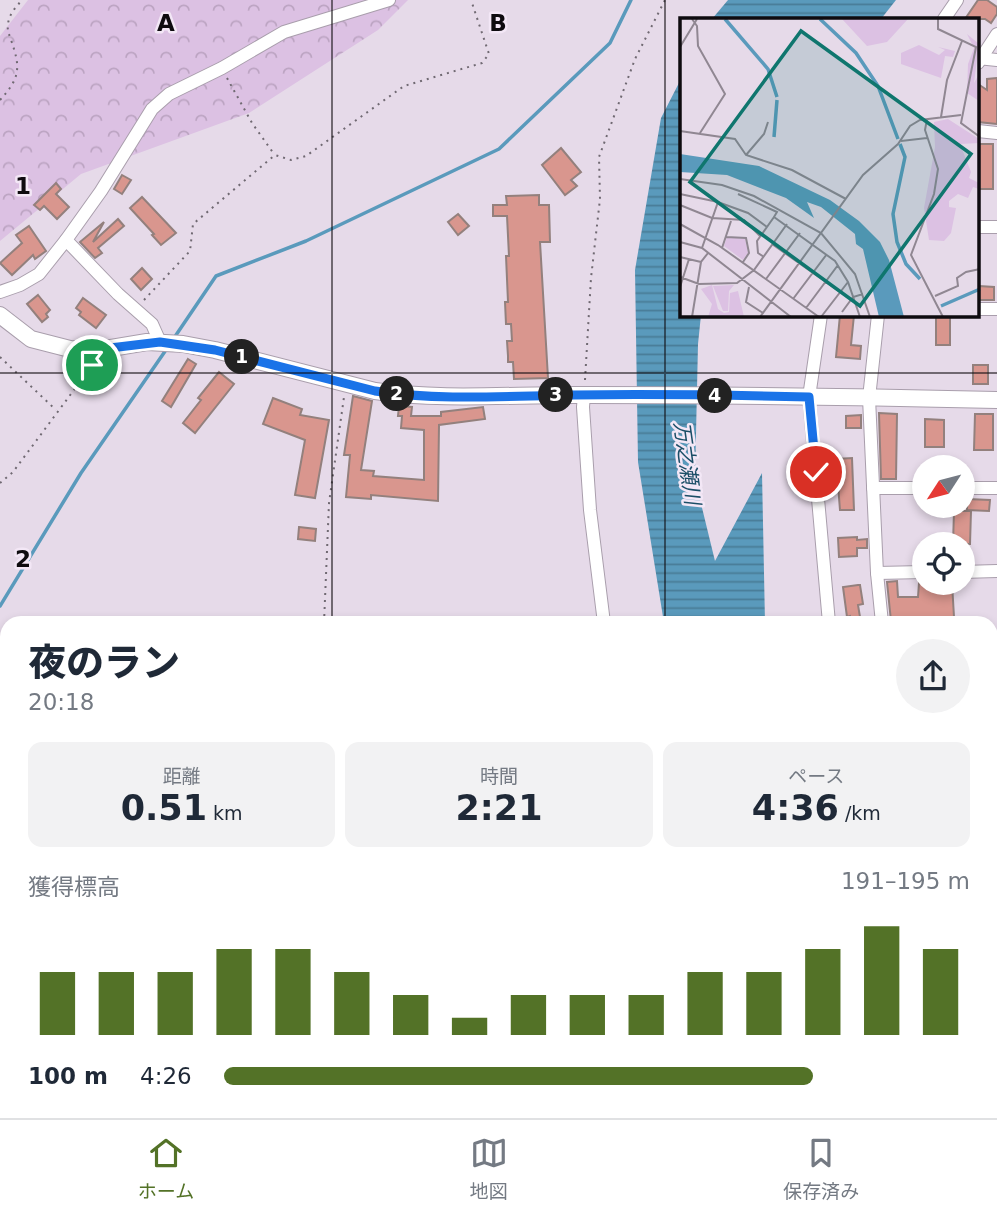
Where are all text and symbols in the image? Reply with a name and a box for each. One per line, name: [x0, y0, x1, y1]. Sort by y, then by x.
text: A: [157, 10, 175, 36]
text: B: [489, 10, 507, 36]
inset map: [680, 18, 979, 317]
text: 1: [15, 173, 31, 199]
pin: [62, 335, 122, 395]
pin: 1: [224, 340, 260, 374]
text: 1: [235, 345, 248, 367]
icon: arrive: [73, 346, 111, 384]
pin: 2: [380, 376, 414, 412]
pin: 3: [538, 378, 574, 412]
pin: 4: [698, 378, 732, 414]
text: 2: [390, 382, 403, 404]
text: 3: [549, 383, 562, 405]
text: 4: [708, 384, 721, 406]
water label: 万之瀬川: [669, 420, 705, 508]
pin: [786, 442, 846, 502]
icon: check: [797, 453, 835, 491]
north arrow: [912, 455, 975, 518]
map controls: [912, 455, 975, 595]
button: locate: [912, 532, 975, 595]
text: 2: [15, 546, 31, 572]
button: share: [896, 639, 970, 713]
text: 夜のラン: [28, 641, 180, 685]
text: 20:18: [28, 689, 94, 715]
text: 距離: [163, 765, 201, 787]
text: 時間: [480, 765, 518, 787]
text: ペース: [788, 765, 844, 787]
text: 0.51: [121, 788, 207, 828]
text: 2:21: [455, 788, 543, 828]
text: 4:36: [752, 788, 839, 828]
text: km: [207, 802, 243, 824]
text: /km: [839, 802, 881, 824]
text: 191–195 m: [841, 868, 970, 894]
text: 獲得標高: [28, 874, 120, 900]
text: 100 m: [28, 1063, 108, 1089]
text: 4:26: [140, 1063, 192, 1089]
tab: ホーム: [138, 1134, 194, 1203]
tab: 地図: [470, 1134, 508, 1203]
tab: 保存済み: [783, 1134, 859, 1203]

